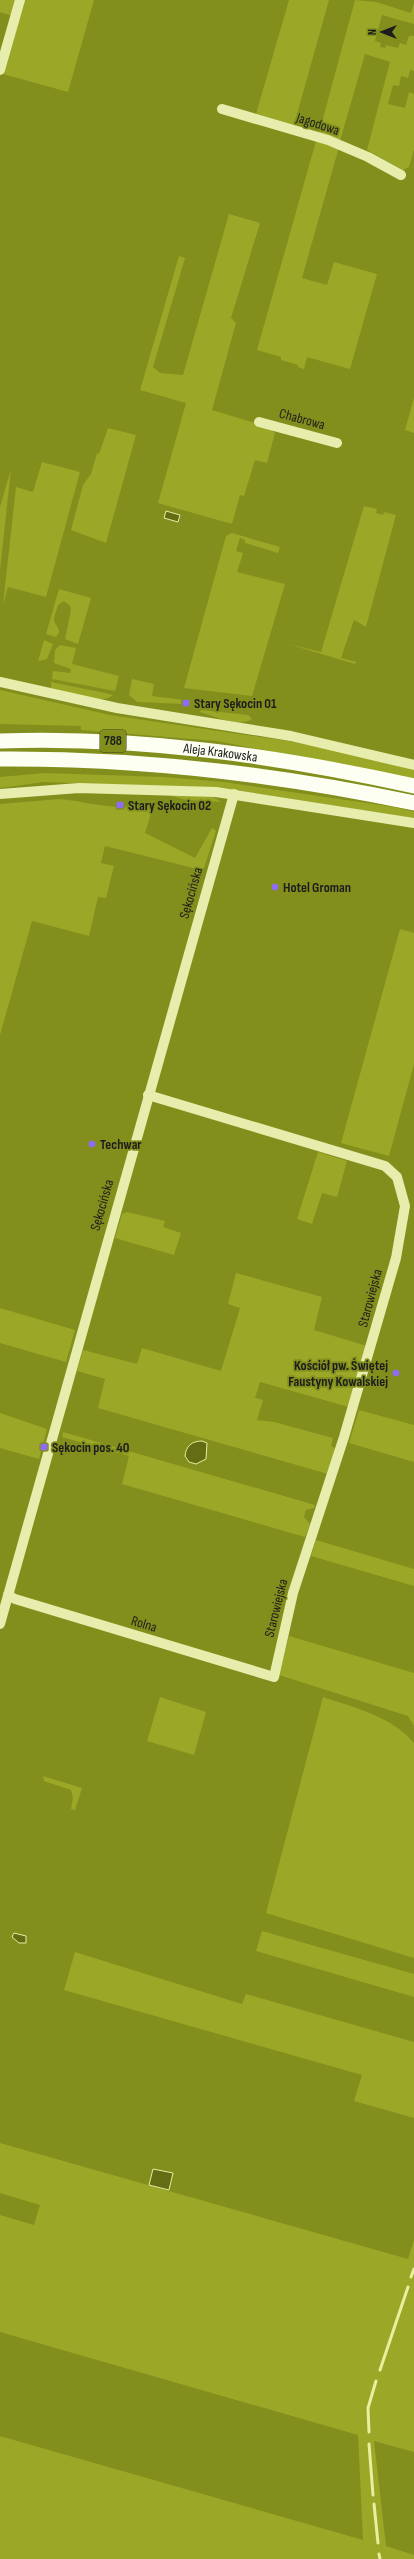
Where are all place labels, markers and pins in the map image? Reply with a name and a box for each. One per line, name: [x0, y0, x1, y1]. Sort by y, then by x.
place label: Stary Sękocin 01: [194, 695, 277, 712]
marker: Stary Sękocin 01: [181, 698, 191, 708]
place label: Stary Sękocin 02: [128, 797, 211, 814]
marker: Stary Sękocin 02: [115, 800, 125, 810]
place label: Hotel Groman: [283, 879, 351, 896]
marker: Hotel Groman: [270, 882, 280, 892]
place label: Techwar: [100, 1136, 142, 1153]
marker: Techwar: [87, 1139, 97, 1149]
place label: Kościół pw. Świętej Faustyny Kowalskiej: [288, 1357, 388, 1390]
marker: Kościół pw. Świętej Faustyny Kowalskiej: [391, 1368, 401, 1378]
place label: Sękocin pos. 40: [52, 1439, 130, 1456]
marker: Sękocin pos. 40: [39, 1442, 49, 1452]

